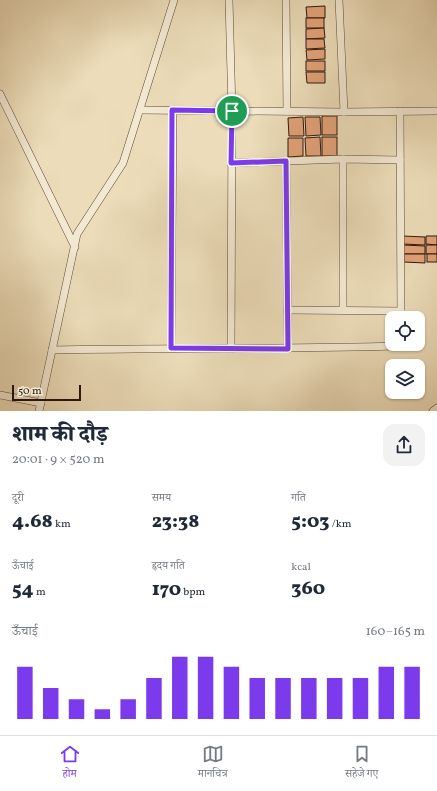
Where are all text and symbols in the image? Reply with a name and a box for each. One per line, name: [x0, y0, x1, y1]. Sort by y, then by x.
pin: [215, 94, 249, 128]
icon: arrive: [221, 100, 243, 122]
map controls: [385, 311, 425, 399]
button: locate: [385, 311, 425, 351]
button: layers: [385, 359, 425, 399]
scale bar: [12, 383, 81, 402]
text: 50 m: [18, 384, 42, 399]
text: शाम की दौड़: [12, 420, 108, 451]
button: share: [383, 424, 425, 466]
text: 20:01 · 9 × 520 m: [12, 451, 104, 469]
text: दूरी: [12, 491, 24, 506]
text: समय: [152, 491, 171, 506]
text: गति: [291, 491, 306, 506]
text: 4.68: [12, 508, 53, 536]
text: 23:38: [152, 508, 199, 536]
text: 5:03: [291, 508, 330, 536]
text: km: [53, 517, 71, 532]
text: /km: [330, 517, 351, 532]
text: ऊँचाई: [12, 559, 34, 574]
text: हृदय गति: [152, 559, 185, 574]
text: kcal: [291, 560, 311, 575]
text: 360: [291, 575, 325, 603]
text: 54: [12, 576, 34, 604]
text: 170: [152, 576, 181, 604]
text: m: [34, 585, 46, 600]
text: bpm: [181, 585, 205, 600]
text: ऊँचाई: [12, 623, 38, 641]
text: 160–165 m: [366, 623, 425, 641]
tab: होम: [59, 743, 81, 784]
tab: मानचित्र: [198, 743, 228, 784]
tab: सहेजे गए: [345, 743, 378, 784]

